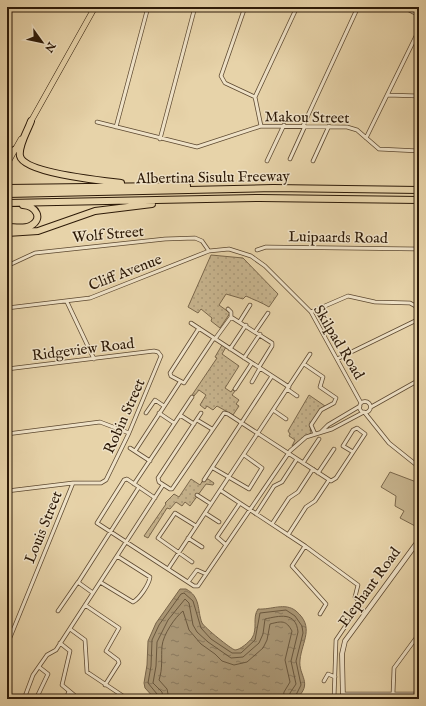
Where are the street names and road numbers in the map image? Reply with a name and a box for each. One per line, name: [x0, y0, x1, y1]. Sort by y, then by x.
street label: Makou Street: [264, 107, 350, 128]
street label: Albertina Sisulu Freeway: [135, 167, 291, 188]
street label: Wolf Street: [72, 222, 145, 247]
street label: Luipaards Road: [288, 227, 389, 248]
street label: Cliff Avenue: [86, 250, 165, 295]
street label: Skilpad Road: [309, 302, 369, 384]
street label: Ridgeview Road: [31, 334, 136, 365]
street label: Robin Street: [100, 376, 149, 457]
street label: Louis Street: [20, 488, 67, 566]
street label: Elephant Road: [334, 543, 405, 631]

